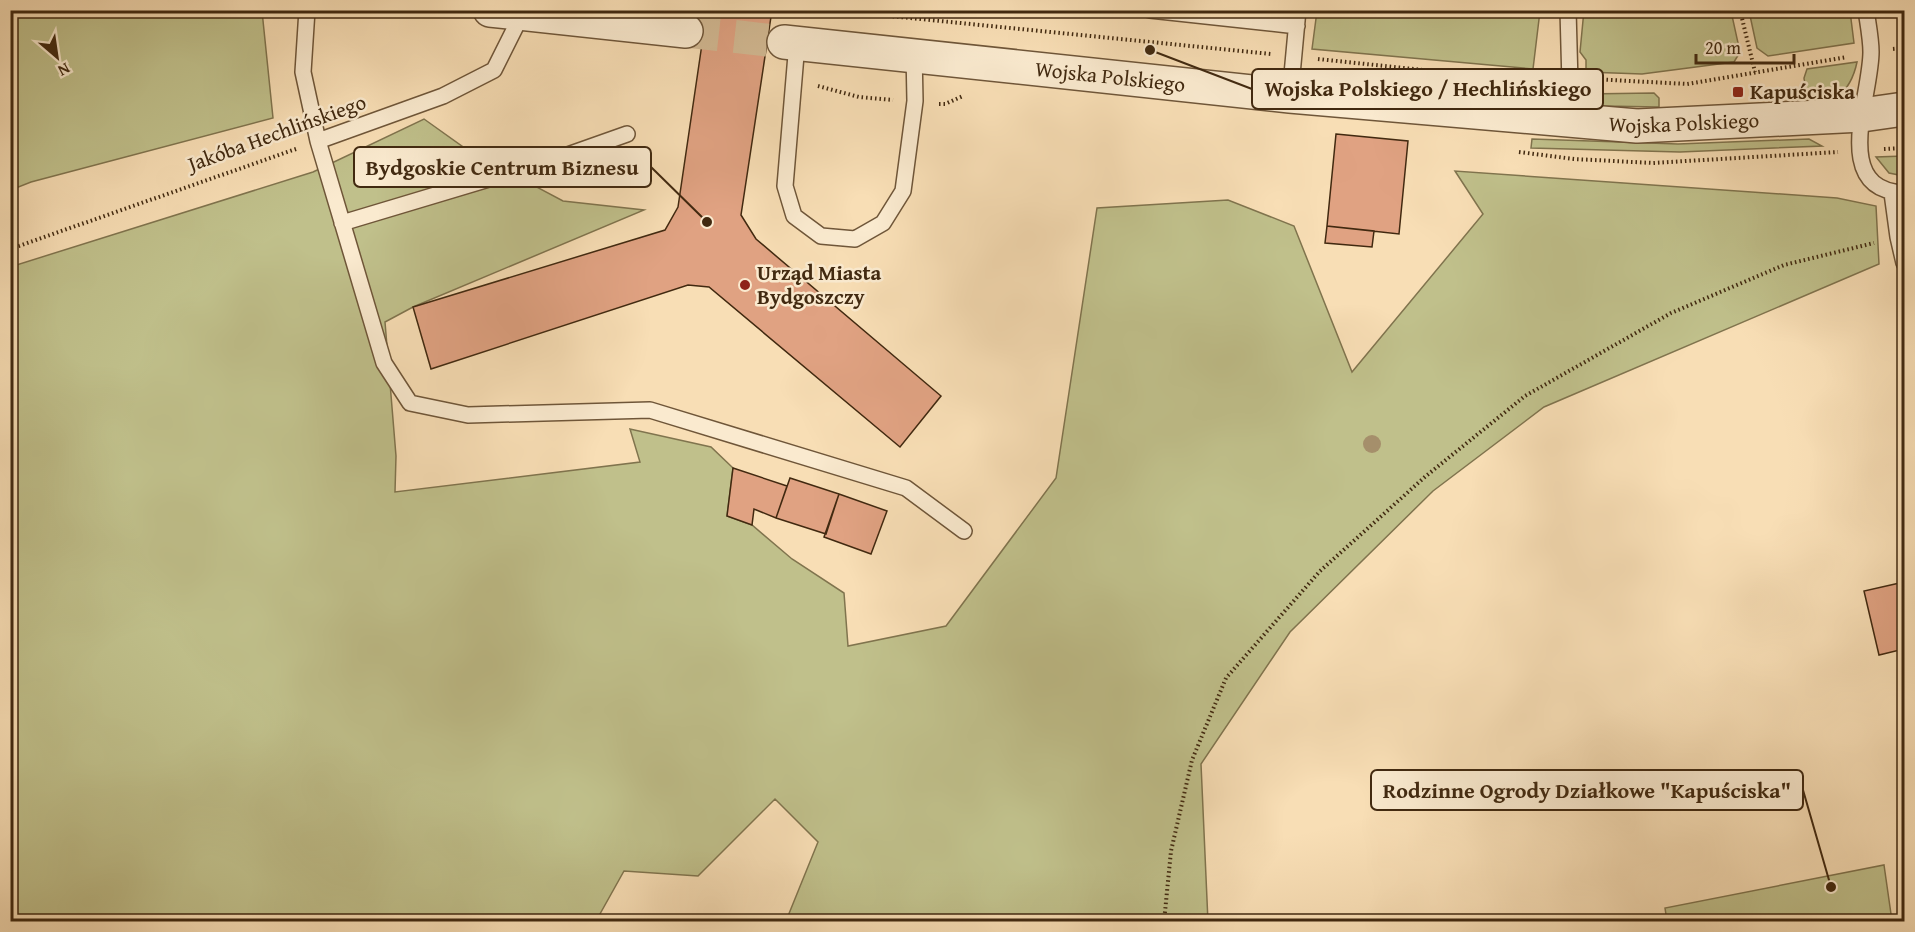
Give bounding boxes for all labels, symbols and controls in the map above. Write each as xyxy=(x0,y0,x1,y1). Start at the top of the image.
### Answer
north arrow xyxy=(27,27,87,87)
scale bar xyxy=(1696,27,1794,65)
text: 20 m xyxy=(1705,34,1741,61)
street label: Wojska Polskiego xyxy=(1034,53,1187,100)
text: N xyxy=(54,57,75,83)
callout: Wojska Polskiego / Hechlińskiego xyxy=(1252,69,1603,109)
text: Wojska Polskiego / Hechlińskiego xyxy=(1264,72,1592,104)
place label: Kapuściska xyxy=(1750,76,1855,107)
marker: Kapuściska xyxy=(1731,85,1745,99)
street label: Jakóba Hechlińskiego xyxy=(181,86,370,180)
street label: Wojska Polskiego xyxy=(1607,104,1760,141)
callout: Bydgoskie Centrum Biznesu xyxy=(354,147,651,187)
text: Bydgoskie Centrum Biznesu xyxy=(365,151,639,183)
place label: Urząd Miasta Bydgoszczy xyxy=(757,257,882,312)
marker: Urząd Miasta Bydgoszczy xyxy=(738,278,752,292)
callout: Rodzinne Ogrody Działkowe "Kapuściska" xyxy=(1371,770,1803,810)
text: Rodzinne Ogrody Działkowe "Kapuściska" xyxy=(1383,774,1791,806)

